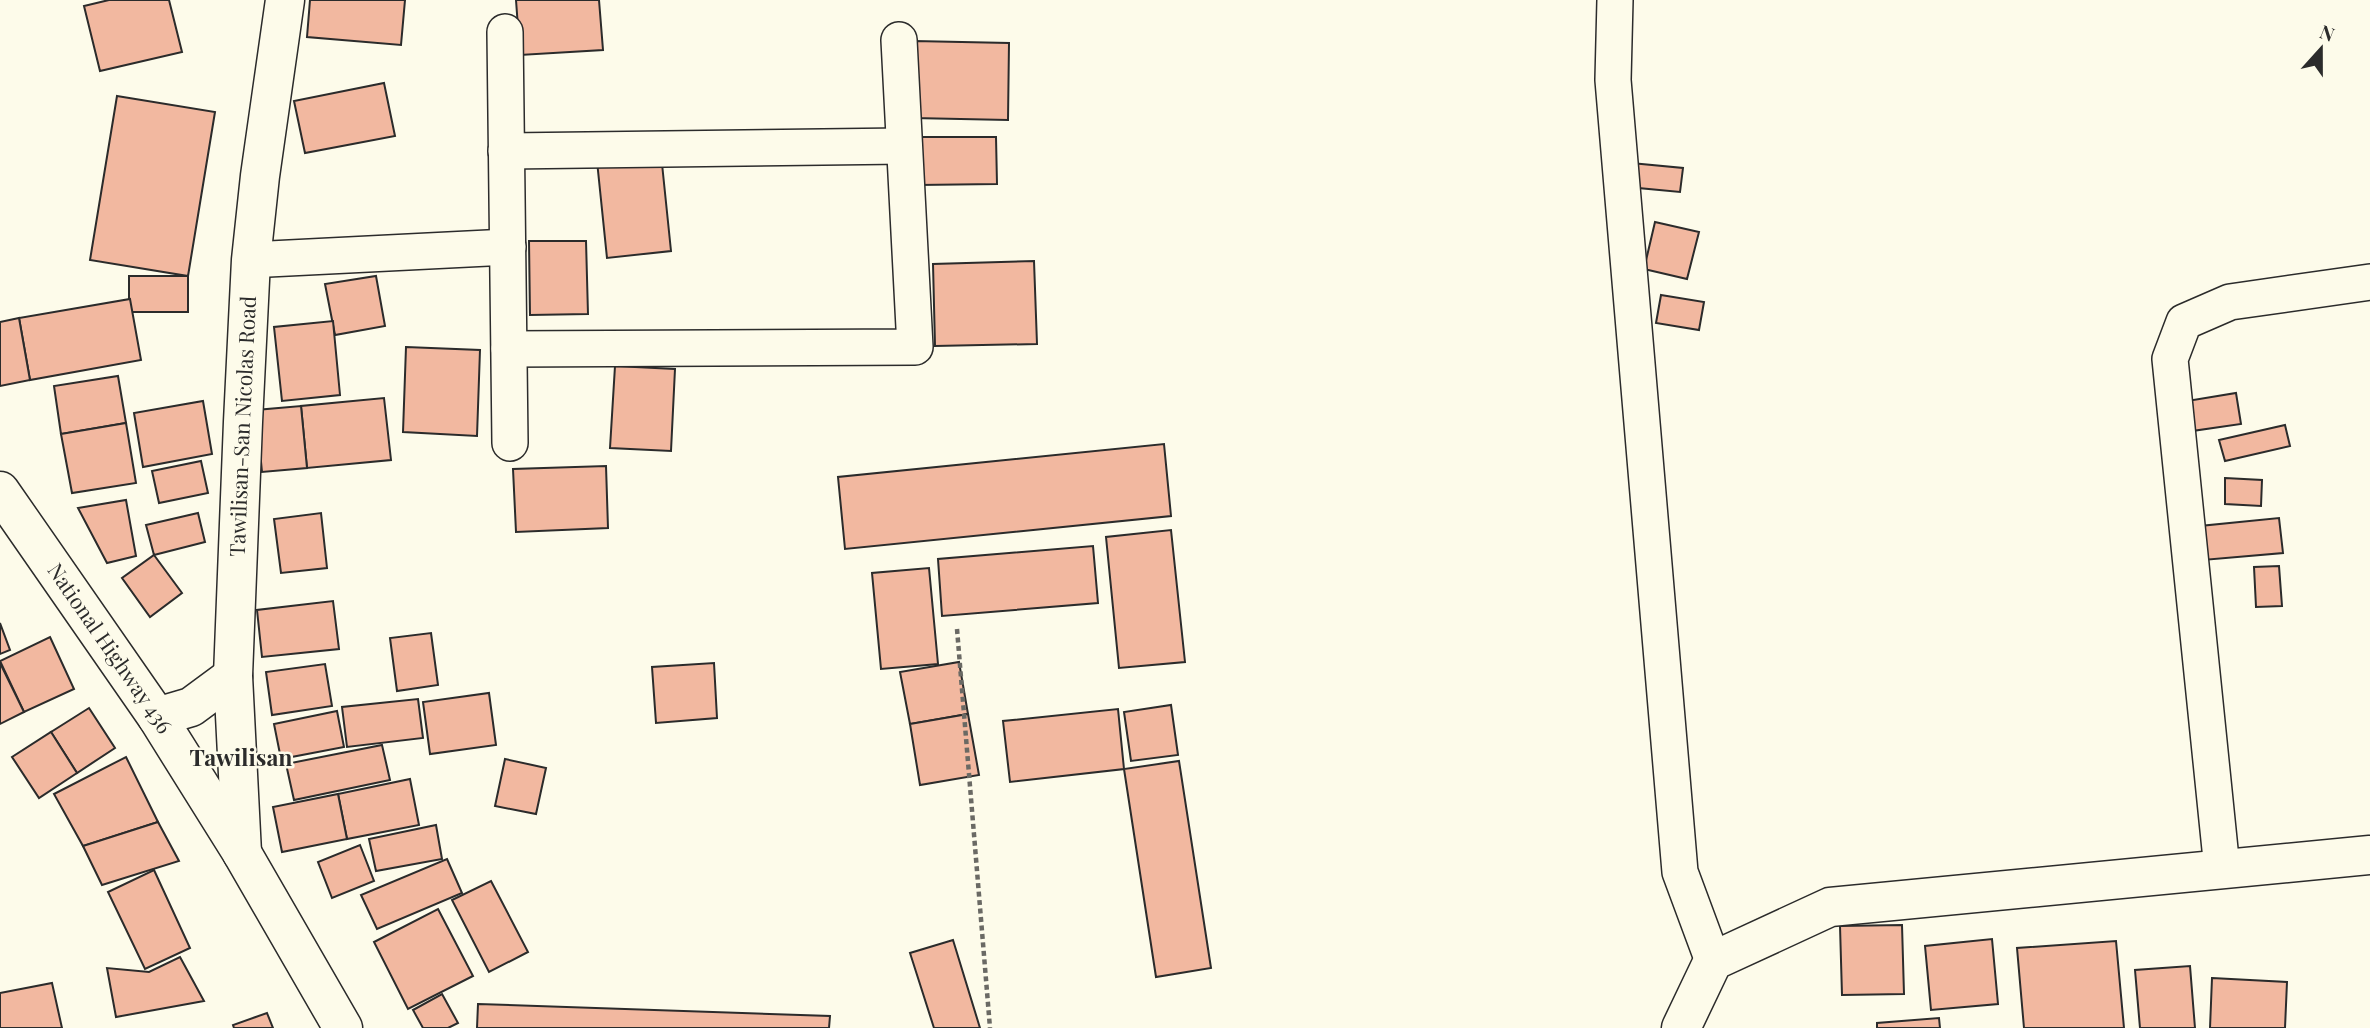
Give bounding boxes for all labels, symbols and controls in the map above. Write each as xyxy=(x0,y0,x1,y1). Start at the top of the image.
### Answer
north arrow xyxy=(2286,14,2356,84)
text: N xyxy=(2316,18,2339,47)
street label: Tawilisan-San Nicolas Road xyxy=(222,295,261,557)
street label: National Highway 436 xyxy=(42,557,180,738)
district label: Tawilisan xyxy=(190,741,292,772)

